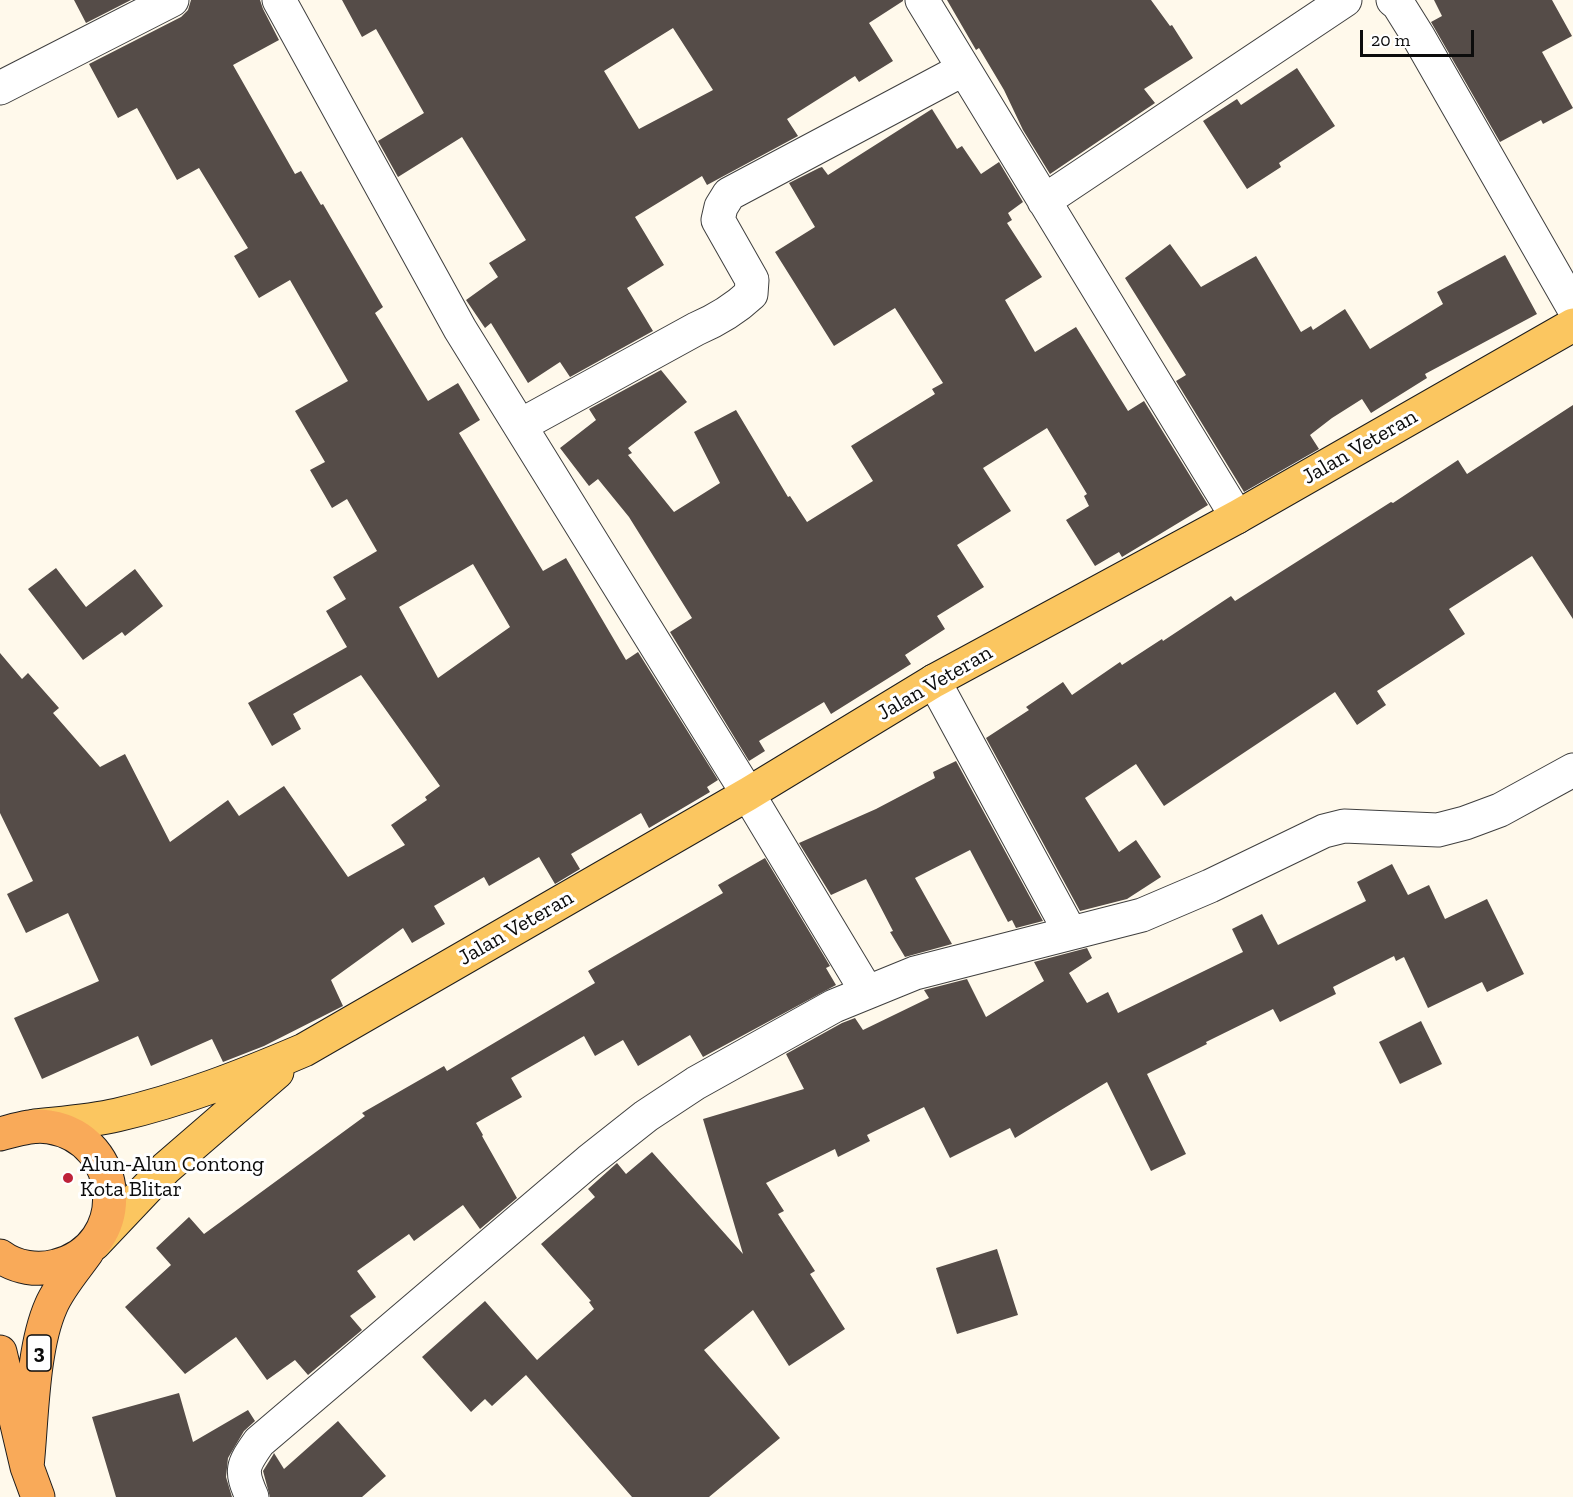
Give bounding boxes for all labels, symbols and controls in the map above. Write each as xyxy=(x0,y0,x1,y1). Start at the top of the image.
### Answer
scale bar xyxy=(1363,18,1477,56)
text: 20 m xyxy=(1371,29,1410,51)
street label: Jalan Veteran xyxy=(1298,404,1422,490)
street label: Jalan Veteran xyxy=(873,640,997,726)
street label: Jalan Veteran xyxy=(454,885,578,971)
place label: Alun-Alun Contong Kota Blitar xyxy=(80,1152,264,1204)
marker: Alun-Alun Contong Kota Blitar xyxy=(61,1171,75,1185)
road number: 3 xyxy=(27,1335,51,1371)

